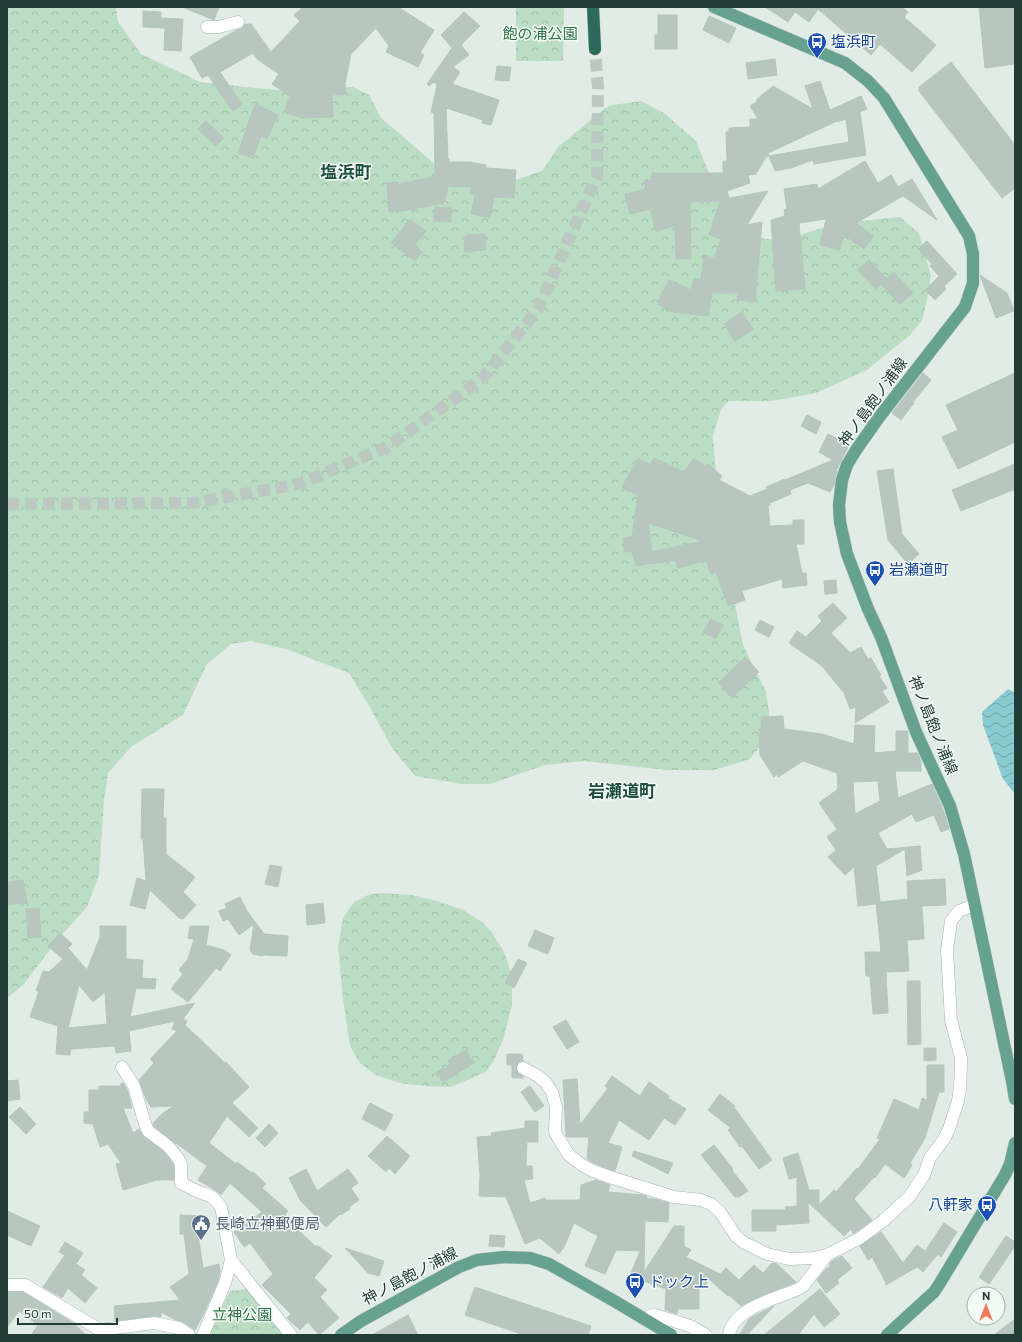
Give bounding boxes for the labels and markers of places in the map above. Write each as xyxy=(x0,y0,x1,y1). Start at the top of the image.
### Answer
bus stop icon: 塩浜町 xyxy=(806,31,828,59)
place label: 塩浜町 xyxy=(831,32,876,50)
bus stop icon: 岩瀬道町 xyxy=(864,559,886,587)
place label: 岩瀬道町 xyxy=(889,560,949,578)
bus stop icon: 八軒家 xyxy=(976,1194,998,1222)
place label: 八軒家 xyxy=(928,1195,973,1213)
public building icon: 長崎立神郵便局 xyxy=(190,1213,212,1241)
place label: 長崎立神郵便局 xyxy=(215,1214,320,1232)
bus stop icon: ドック上 xyxy=(624,1271,646,1299)
place label: ドック上 xyxy=(649,1272,709,1290)

